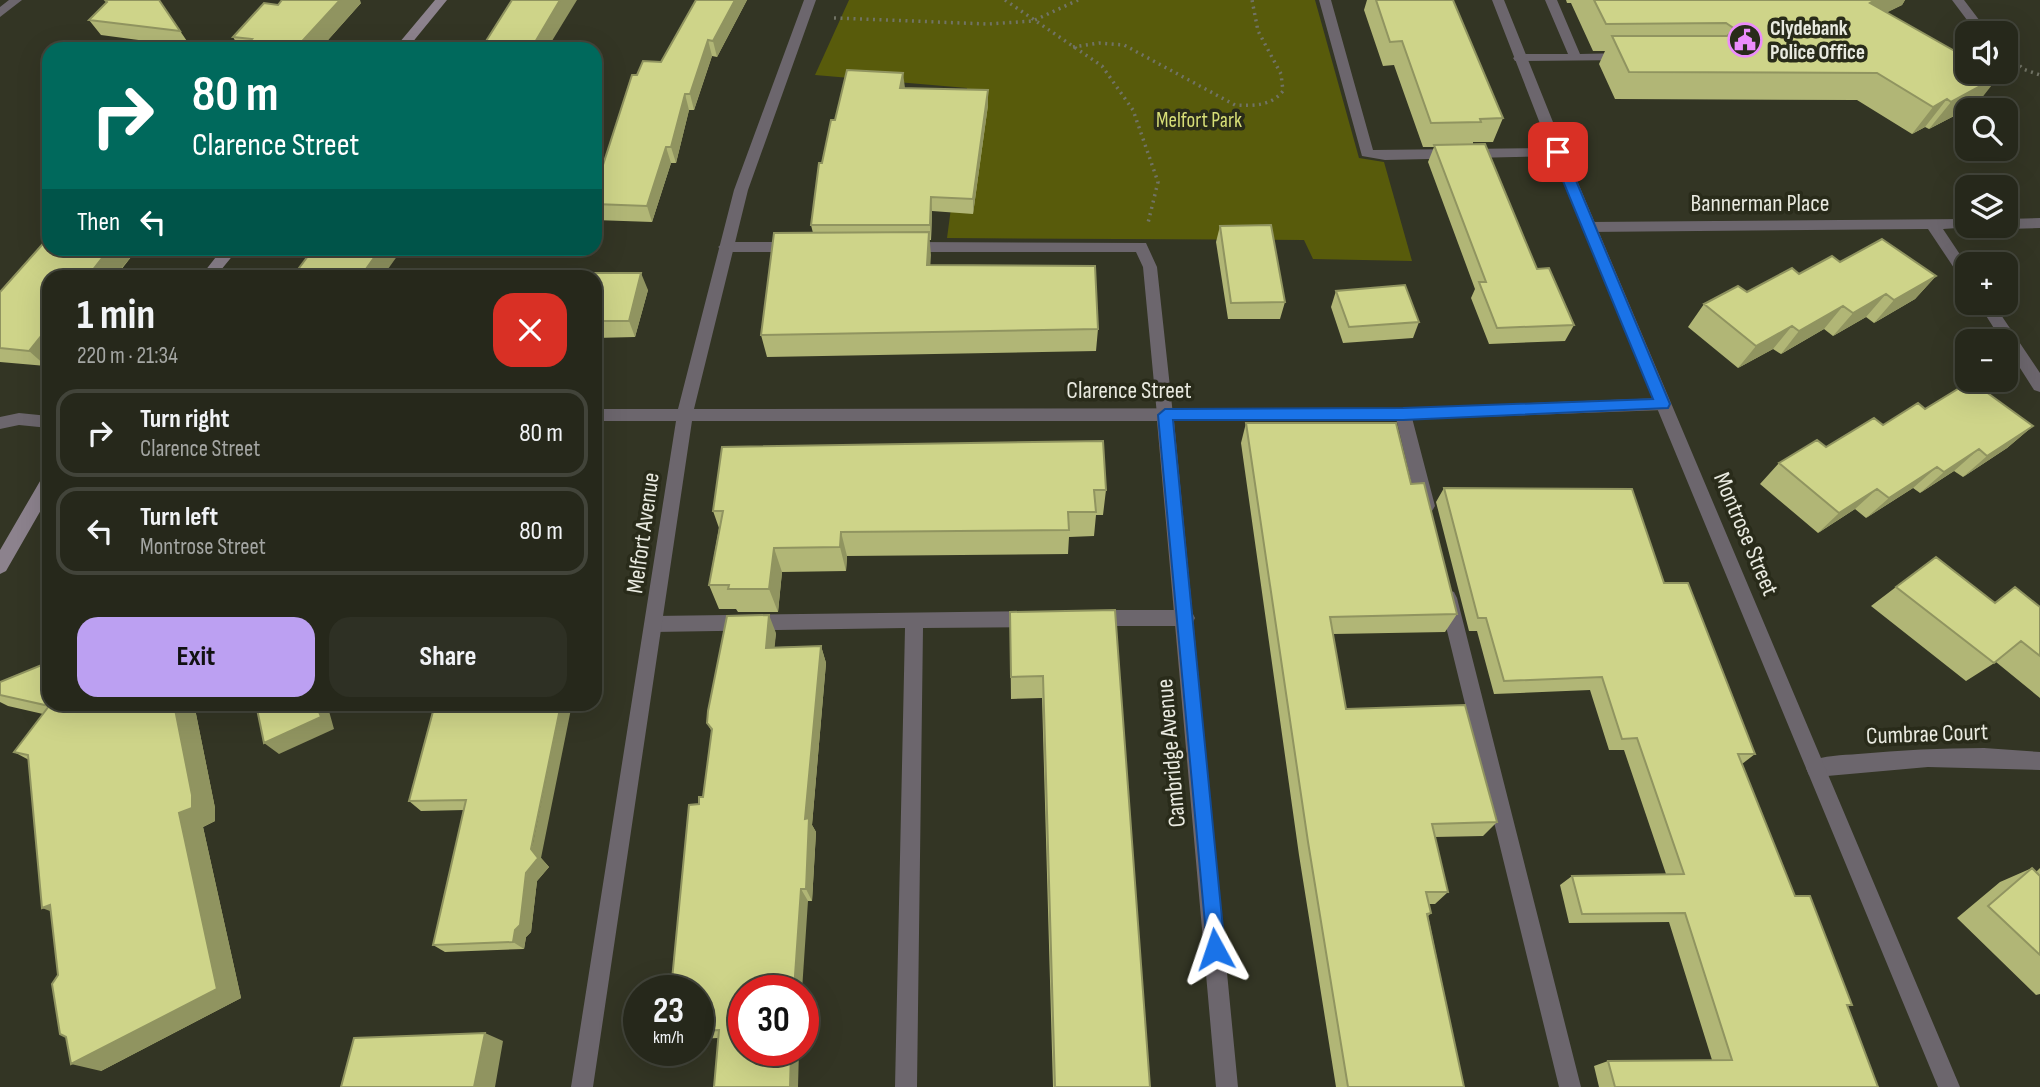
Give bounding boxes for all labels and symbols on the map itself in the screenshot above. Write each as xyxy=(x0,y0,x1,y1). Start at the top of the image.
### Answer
place label: Clydebank Police Office xyxy=(1770,16,1865,65)
public building icon: Clydebank Police Office xyxy=(1726,21,1764,59)
park label: Melfort Park xyxy=(1156,108,1242,133)
pin xyxy=(1528,122,1588,182)
street label: Bannerman Place xyxy=(1691,189,1829,218)
street label: Clarence Street xyxy=(1066,376,1192,405)
street label: Montrose Street xyxy=(1707,468,1785,600)
street label: Melfort Avenue xyxy=(620,471,666,595)
street label: Cambridge Avenue xyxy=(1150,678,1192,828)
street label: Cumbrae Court xyxy=(1865,717,1989,751)
position arrow xyxy=(1178,912,1252,986)
speed limit sign: 30 xyxy=(728,975,819,1066)

